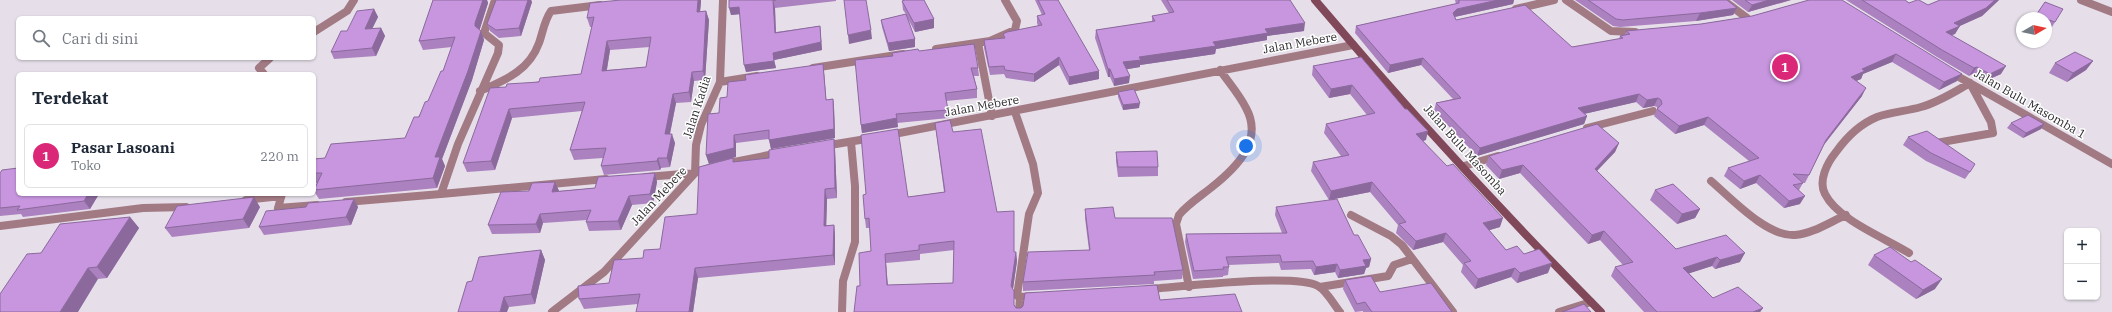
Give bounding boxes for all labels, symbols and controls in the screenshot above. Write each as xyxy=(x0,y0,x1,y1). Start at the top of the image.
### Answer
north arrow xyxy=(2016,12,2052,48)
search box xyxy=(16,16,316,60)
icon: search xyxy=(30,27,52,49)
text: Cari di sini xyxy=(62,29,138,48)
street label: Jalan Mebere xyxy=(1262,29,1338,56)
pin: 1 xyxy=(1772,52,1798,82)
street label: Jalan Bulu Masomba 1 xyxy=(1972,65,2089,142)
street label: Jalan Kadia xyxy=(679,73,714,140)
text: Terdekat xyxy=(32,87,108,109)
street label: Jalan Mebere xyxy=(944,92,1020,119)
street label: Jalan Bulu Masomba xyxy=(1421,101,1510,198)
your location xyxy=(1236,136,1256,156)
text: Pasar Lasoani xyxy=(71,138,175,157)
text: 1 xyxy=(42,148,50,165)
text: 220 m xyxy=(260,148,299,165)
text: Toko xyxy=(71,157,101,174)
street label: Jalan Mebere xyxy=(628,163,690,228)
map controls xyxy=(2064,228,2100,300)
button: + xyxy=(2064,228,2100,264)
button: − xyxy=(2064,264,2100,300)

